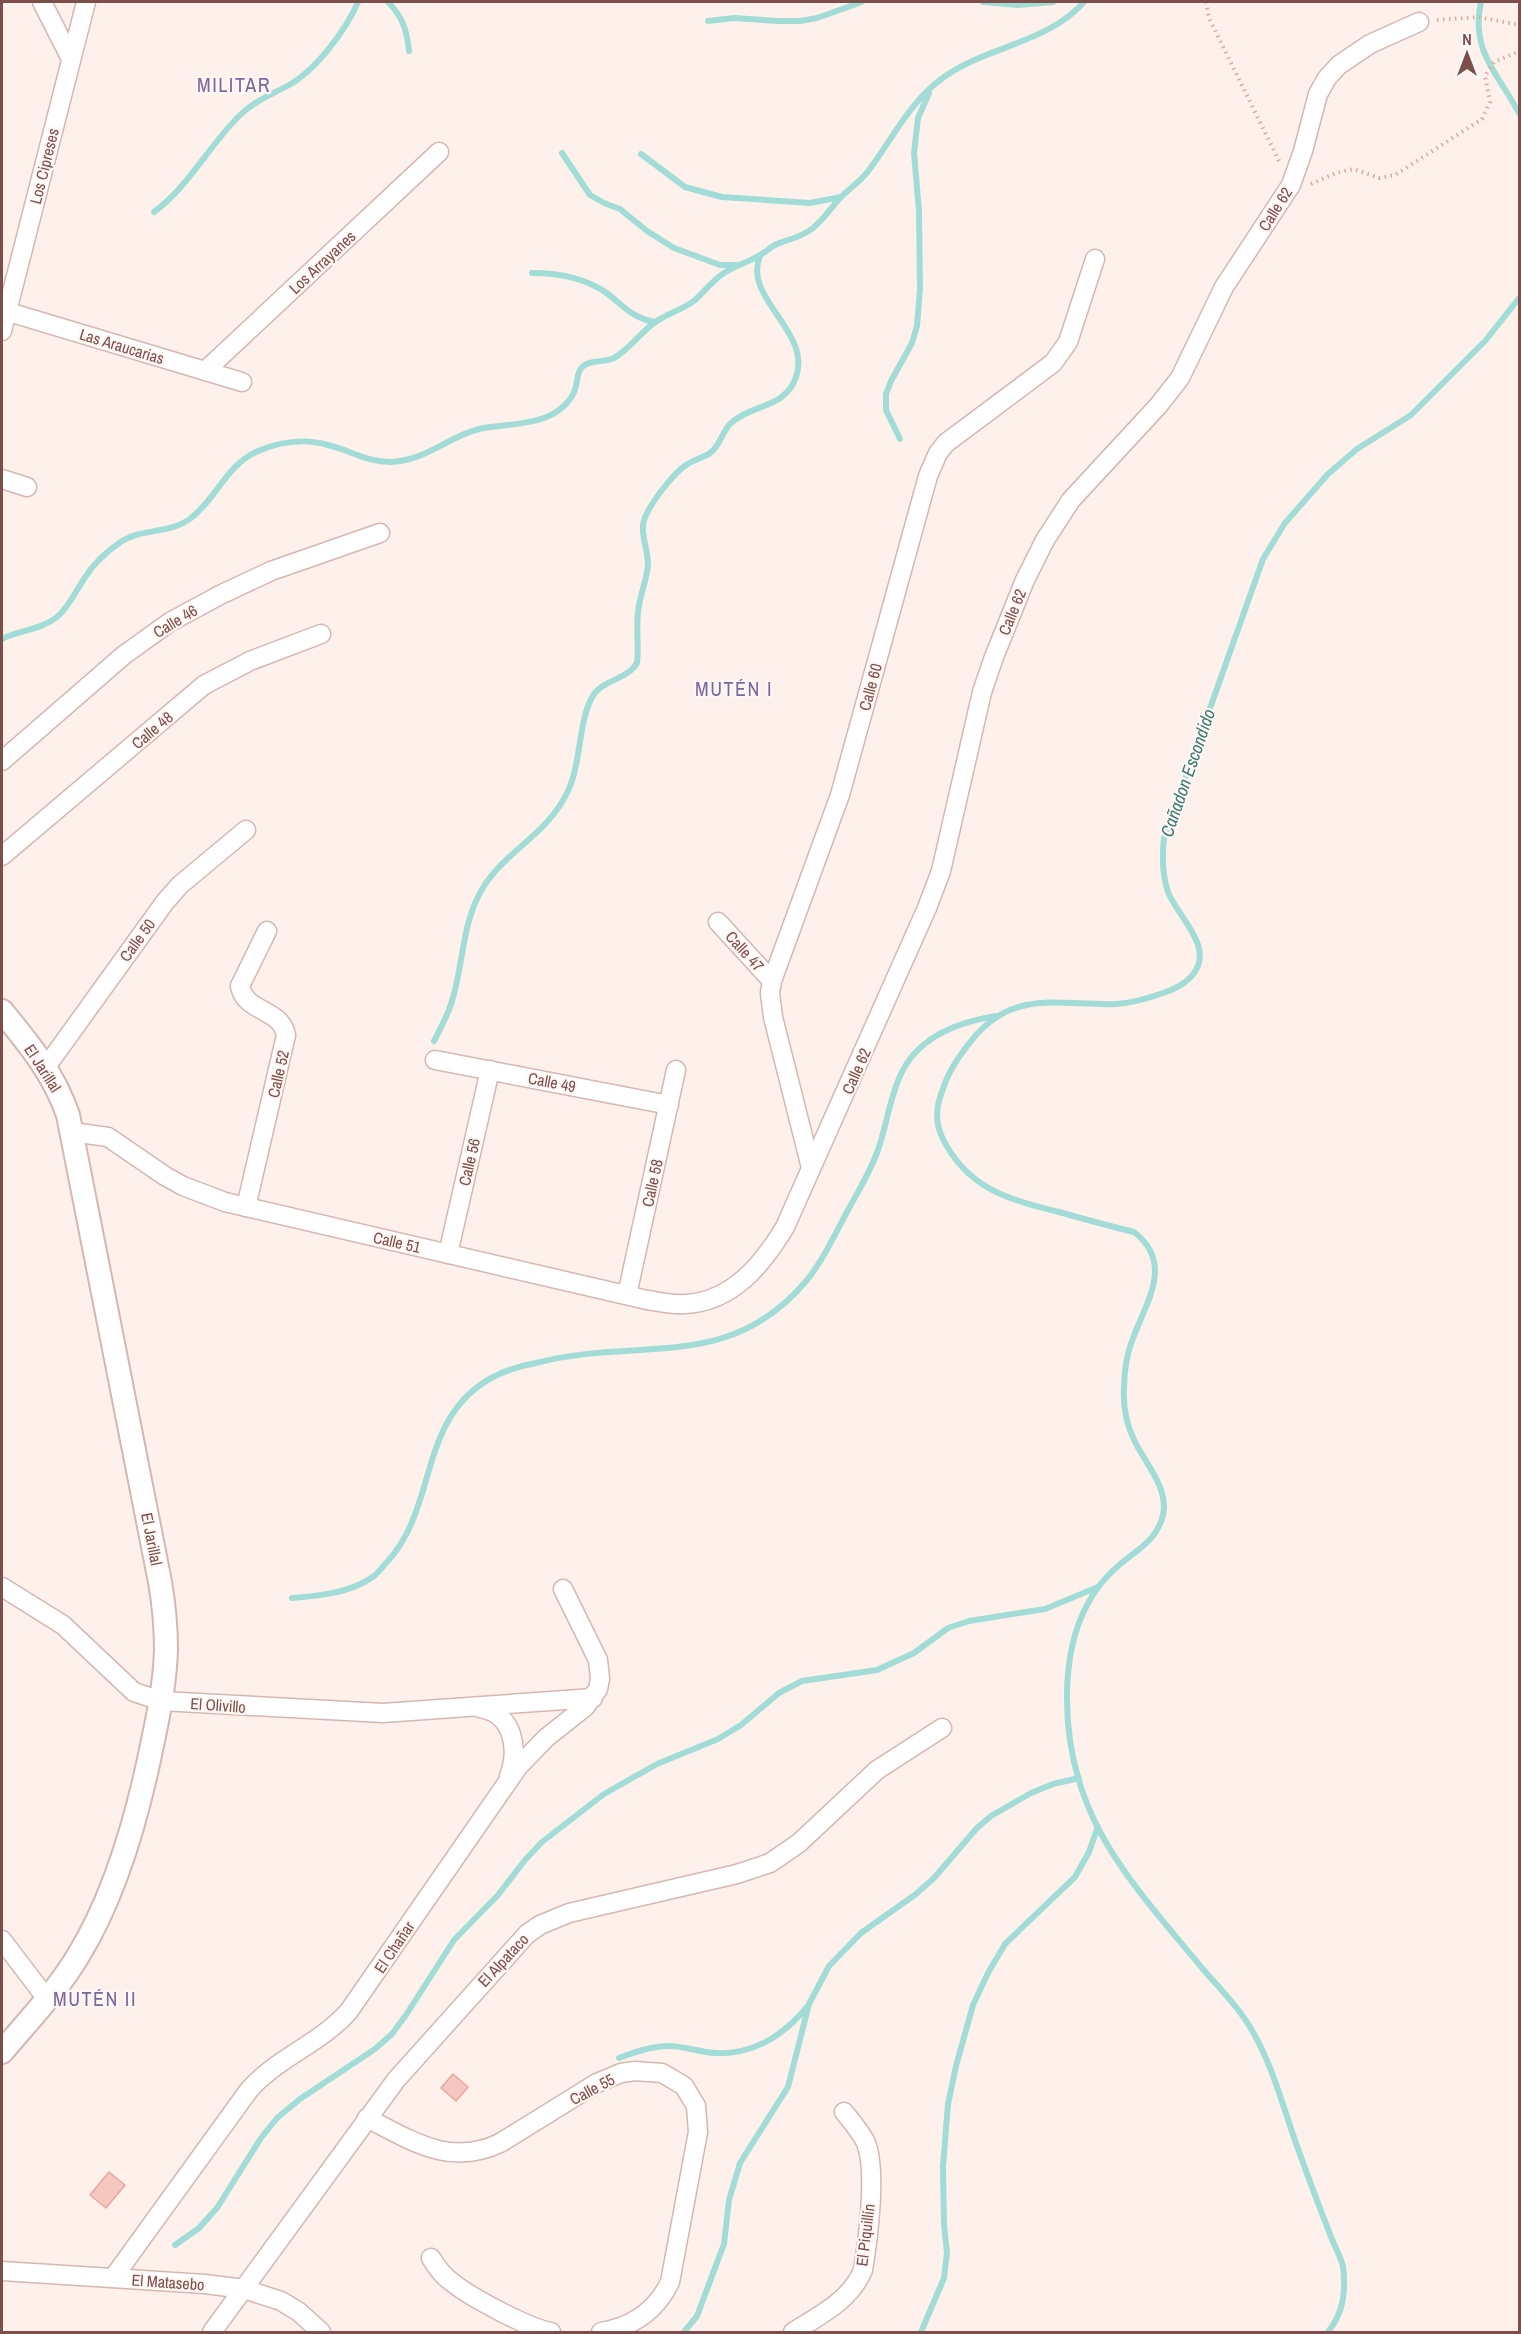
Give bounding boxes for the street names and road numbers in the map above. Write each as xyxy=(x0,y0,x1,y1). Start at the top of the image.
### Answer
street label: Los Cipreses xyxy=(24,126,64,206)
street label: Calle 62 xyxy=(1253,183,1297,235)
street label: Los Arrayanes xyxy=(284,225,360,299)
street label: Las Araucarias xyxy=(77,323,167,369)
street label: Calle 62 xyxy=(993,586,1031,638)
street label: Calle 46 xyxy=(149,599,201,643)
street label: Calle 60 xyxy=(853,661,887,713)
street label: Calle 48 xyxy=(126,706,178,754)
street label: Calle 50 xyxy=(114,914,160,966)
street label: Calle 47 xyxy=(721,926,769,976)
street label: El Jarillal xyxy=(19,1040,67,1096)
street label: Calle 62 xyxy=(836,1045,876,1097)
street label: Calle 52 xyxy=(262,1048,294,1100)
street label: Calle 49 xyxy=(526,1067,578,1097)
street label: Calle 56 xyxy=(453,1136,485,1188)
street label: Calle 58 xyxy=(636,1157,668,1209)
street label: Calle 51 xyxy=(371,1226,424,1258)
street label: El Jarillal xyxy=(136,1511,168,1567)
street label: El Olivillo xyxy=(190,1692,246,1718)
street label: El Chañar xyxy=(369,1916,420,1977)
street label: El Alpataco xyxy=(473,1928,533,1992)
street label: Calle 55 xyxy=(566,2068,618,2110)
street label: El Piquillín xyxy=(850,2203,880,2267)
street label: El Matasebo xyxy=(131,2268,205,2296)

